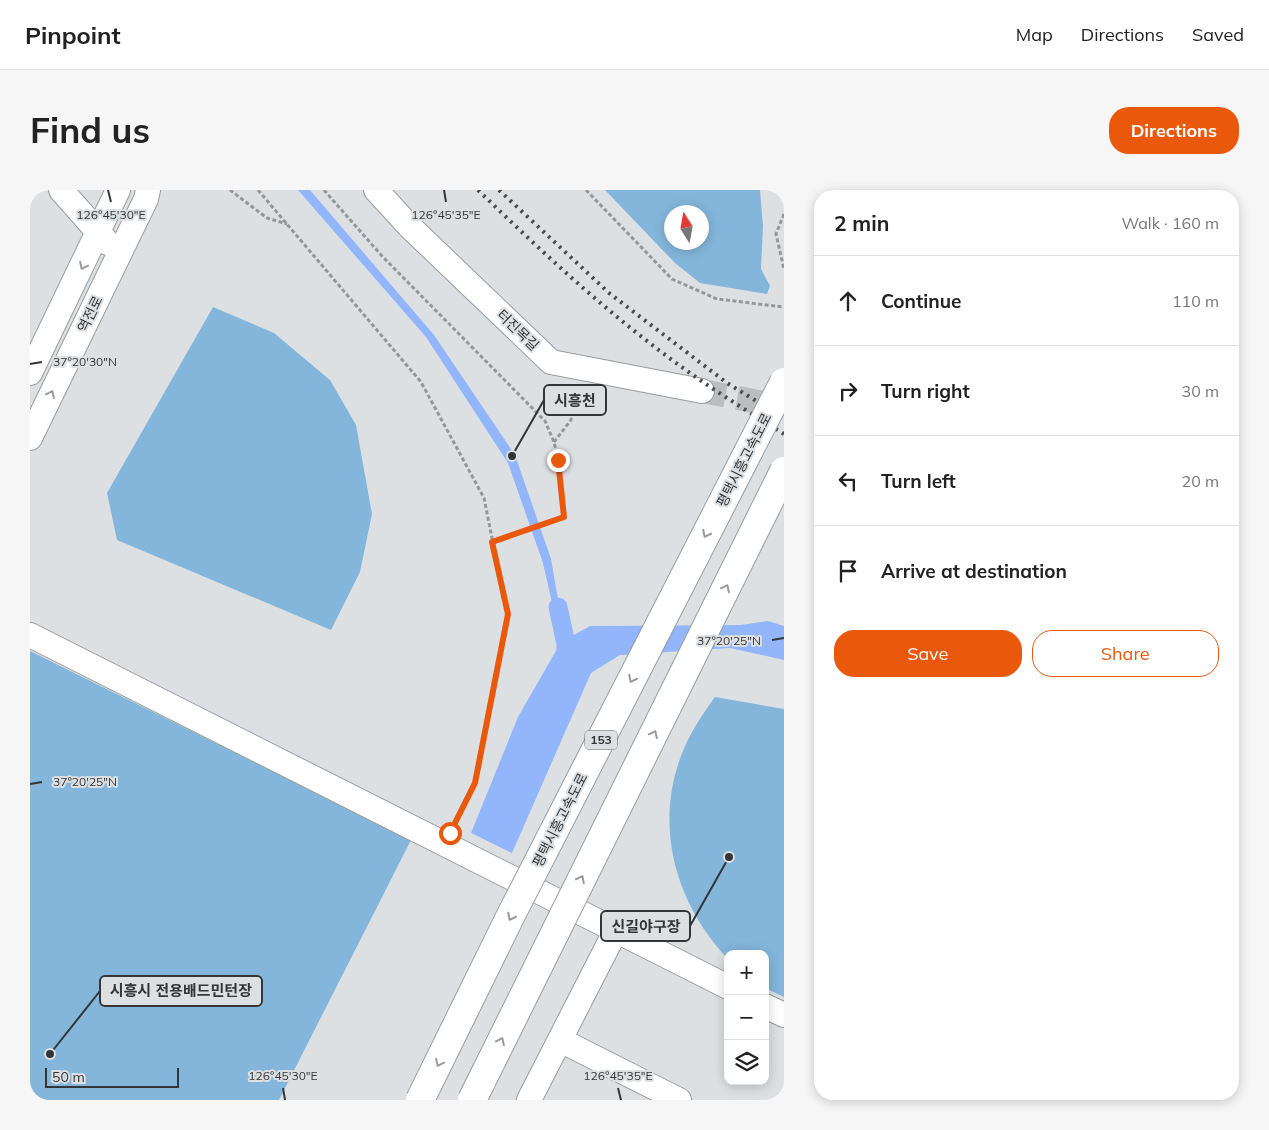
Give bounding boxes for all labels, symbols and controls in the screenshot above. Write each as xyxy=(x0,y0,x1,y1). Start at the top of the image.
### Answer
text: Pinpoint xyxy=(25,20,121,50)
text: Map xyxy=(1016,23,1053,46)
text: Directions xyxy=(1081,23,1164,46)
text: Saved xyxy=(1192,23,1244,46)
button: Directions xyxy=(1109,107,1239,154)
text: Find us xyxy=(30,108,150,152)
north arrow xyxy=(664,205,709,250)
text: 126°45'30"E xyxy=(76,207,146,222)
text: 126°45'35"E xyxy=(411,207,481,222)
text: 2 min xyxy=(834,210,889,236)
text: Walk · 160 m xyxy=(1121,213,1219,233)
one-way arrow xyxy=(79,261,89,270)
icon: ahead xyxy=(834,287,862,315)
text: Continue xyxy=(881,289,961,313)
text: 110 m xyxy=(1172,291,1219,311)
street label: 역전로 xyxy=(73,293,107,335)
street label: 터진목길 xyxy=(493,306,543,354)
text: 37°20'30"N xyxy=(53,354,117,369)
icon: right xyxy=(834,377,862,405)
text: Turn right xyxy=(881,379,970,403)
text: 30 m xyxy=(1182,381,1219,401)
callout: 시흥천 xyxy=(544,385,606,415)
one-way arrow xyxy=(45,390,55,399)
text: 시흥천 xyxy=(554,391,596,410)
street label: 평택시흥고속도로 xyxy=(713,410,775,510)
route end xyxy=(547,449,570,472)
icon: left xyxy=(834,467,862,495)
text: Turn left xyxy=(881,469,956,493)
text: 20 m xyxy=(1182,471,1219,491)
one-way arrow xyxy=(702,529,712,538)
icon: arrive xyxy=(834,557,862,585)
text: Arrive at destination xyxy=(881,559,1067,583)
one-way arrow xyxy=(720,585,730,594)
button: Save xyxy=(834,630,1022,677)
button: Share xyxy=(1032,630,1219,677)
text: 37°20'25"N xyxy=(697,633,761,648)
one-way arrow xyxy=(628,674,638,683)
road number: 153 xyxy=(585,730,617,750)
one-way arrow xyxy=(647,730,658,739)
street label: 평택시흥고속도로 xyxy=(529,770,591,870)
text: 37°20'25"N xyxy=(53,774,117,789)
route start xyxy=(439,822,462,845)
one-way arrow xyxy=(575,876,585,885)
callout: 신길야구장 xyxy=(601,911,690,941)
one-way arrow xyxy=(506,912,517,921)
text: 신길야구장 xyxy=(611,917,681,936)
map controls xyxy=(724,950,769,1085)
button: + xyxy=(724,950,769,995)
callout: 시흥시 전용배드민턴장 xyxy=(100,976,262,1006)
text: 시흥시 전용배드민턴장 xyxy=(110,981,252,1000)
button: − xyxy=(724,995,769,1040)
one-way arrow xyxy=(495,1037,505,1046)
button: layers xyxy=(724,1040,769,1085)
one-way arrow xyxy=(434,1058,445,1067)
scale bar xyxy=(45,1065,179,1088)
text: 50 m xyxy=(52,1068,85,1086)
text: 126°45'30"E xyxy=(248,1068,318,1083)
text: 126°45'35"E xyxy=(583,1068,653,1083)

